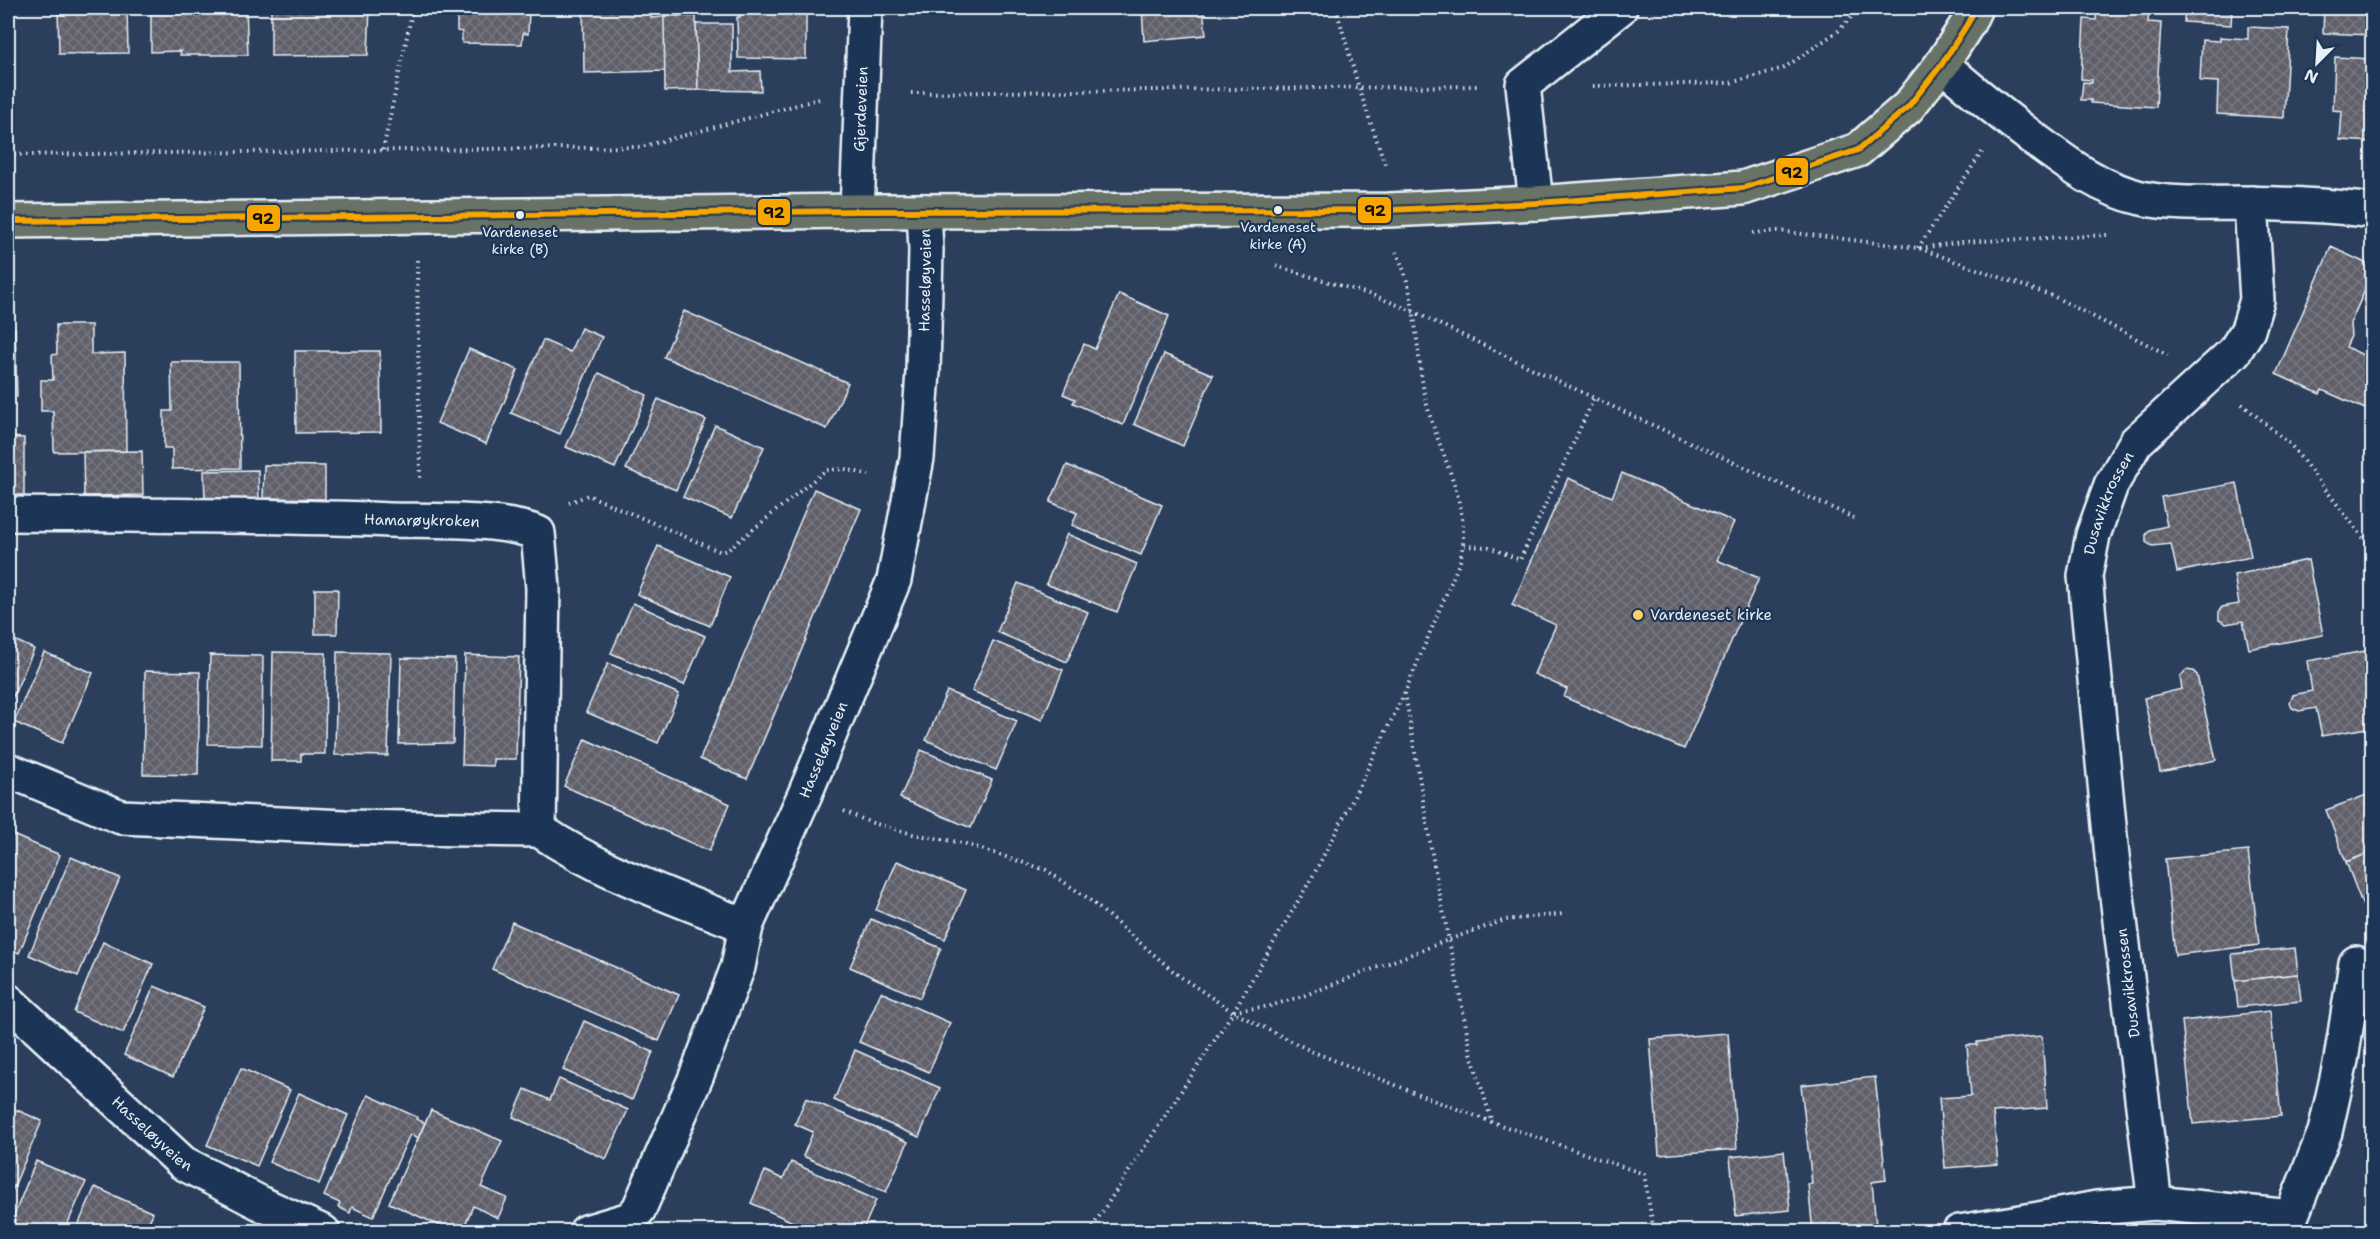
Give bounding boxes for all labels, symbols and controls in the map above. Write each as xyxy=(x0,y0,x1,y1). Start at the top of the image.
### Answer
north arrow xyxy=(2287,33,2347,93)
text: N xyxy=(2301,64,2321,88)
street label: Gjerdeveien xyxy=(849,66,873,152)
line badge: 92 xyxy=(1775,157,1809,186)
text: 92 xyxy=(1781,162,1803,183)
line badge: 92 xyxy=(1357,196,1392,224)
line badge: 92 xyxy=(757,198,791,226)
text: 92 xyxy=(1364,200,1386,221)
text: 92 xyxy=(763,202,785,223)
line badge: 92 xyxy=(246,204,281,232)
marker: Vardeneset kirke (A) xyxy=(1272,204,1284,216)
text: 92 xyxy=(252,208,274,229)
marker: Vardeneset kirke (B) xyxy=(514,209,526,221)
place label: Vardeneset kirke (A) xyxy=(1240,218,1316,253)
place label: Vardeneset kirke (B) xyxy=(482,223,558,258)
street label: Hasseløyveien xyxy=(914,228,936,332)
street label: Dusavikkrossen xyxy=(2079,448,2138,556)
street label: Hamarøykroken xyxy=(364,509,481,532)
place label: Vardeneset kirke xyxy=(1650,605,1772,625)
marker: Vardeneset kirke xyxy=(1631,608,1645,622)
street label: Hasseløyveien xyxy=(794,699,852,801)
street label: Dusavikkrossen xyxy=(2111,927,2145,1039)
street label: Hasseløyveien xyxy=(107,1092,196,1176)

